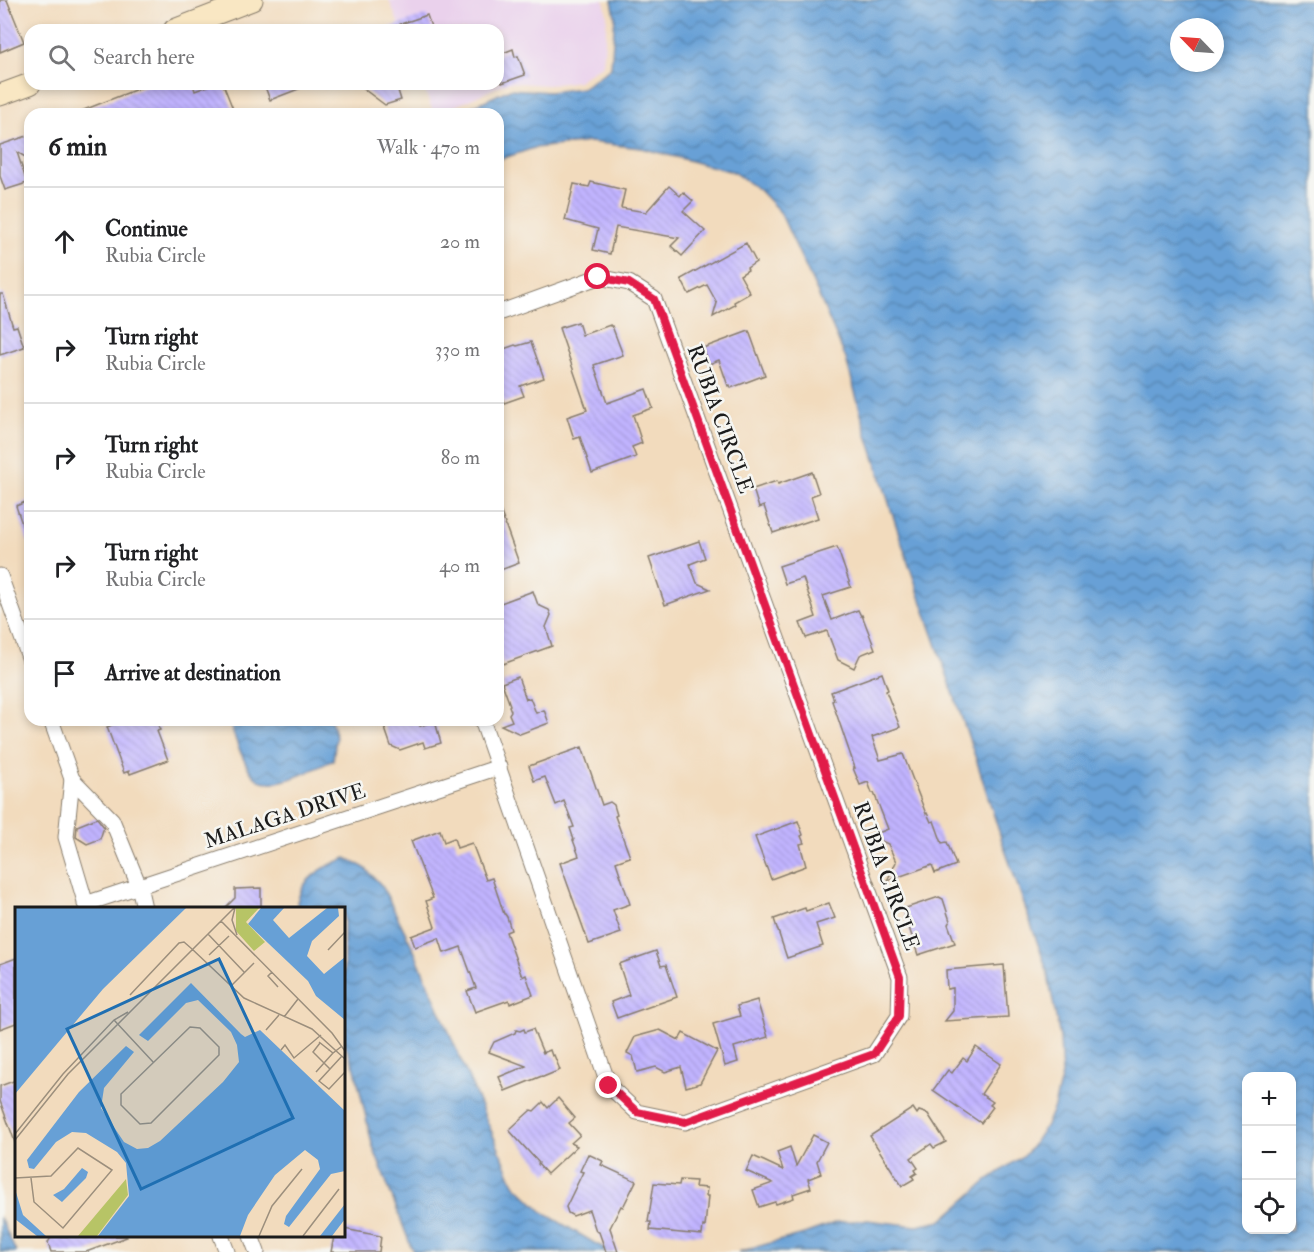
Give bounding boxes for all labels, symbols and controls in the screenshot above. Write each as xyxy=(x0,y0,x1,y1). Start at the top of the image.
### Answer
north arrow xyxy=(1170,18,1224,72)
search box xyxy=(24,24,504,90)
icon: search xyxy=(45,41,78,74)
text: Search here xyxy=(93,43,195,71)
text: 6 min xyxy=(48,131,107,163)
text: Walk · 470 m xyxy=(377,135,480,160)
text: Continue xyxy=(105,215,188,243)
icon: ahead xyxy=(48,225,81,258)
text: 20 m xyxy=(440,229,480,254)
text: Rubia Circle xyxy=(105,243,206,268)
route start xyxy=(584,263,610,289)
text: Turn right xyxy=(105,323,198,351)
icon: right xyxy=(48,333,81,366)
text: 330 m xyxy=(435,337,480,362)
street label: RUBIA CIRCLE xyxy=(681,341,759,497)
text: Rubia Circle xyxy=(105,351,206,376)
text: Turn right xyxy=(105,431,198,459)
icon: right xyxy=(48,441,81,474)
text: 80 m xyxy=(441,445,480,470)
text: Rubia Circle xyxy=(105,459,206,484)
text: Turn right xyxy=(105,539,198,567)
icon: right xyxy=(48,549,81,582)
text: 40 m xyxy=(439,553,480,578)
text: Rubia Circle xyxy=(105,567,206,592)
icon: arrive xyxy=(48,657,81,690)
text: Arrive at destination xyxy=(105,659,281,687)
street label: MALAGA DRIVE xyxy=(201,777,369,855)
street label: RUBIA CIRCLE xyxy=(847,798,925,954)
inset map xyxy=(15,907,345,1237)
route end xyxy=(595,1072,621,1098)
map controls xyxy=(1242,1072,1296,1234)
button: + xyxy=(1242,1072,1296,1126)
button: − xyxy=(1242,1126,1296,1180)
button: locate xyxy=(1242,1180,1296,1234)

